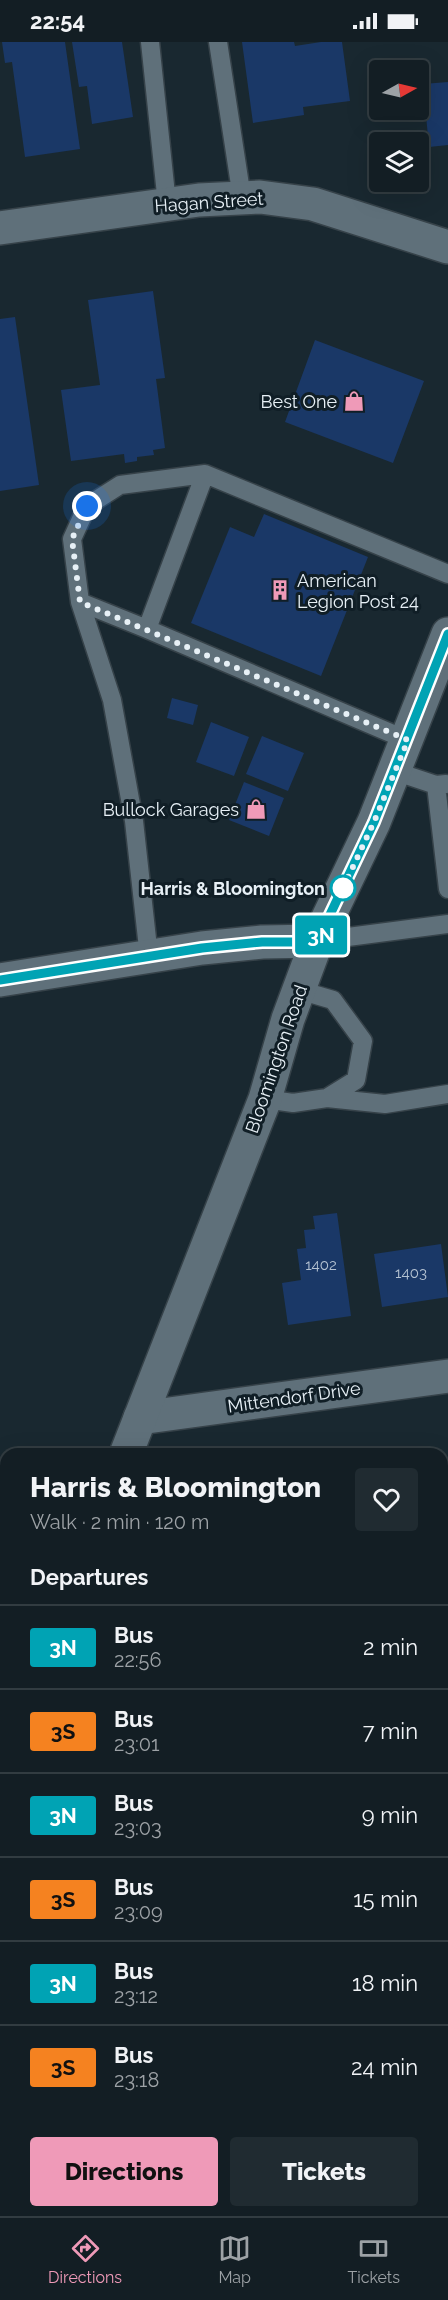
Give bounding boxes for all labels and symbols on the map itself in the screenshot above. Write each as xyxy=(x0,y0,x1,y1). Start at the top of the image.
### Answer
north arrow xyxy=(369,60,429,120)
street label: Hagan Street xyxy=(154,188,264,216)
shop icon: Best One xyxy=(342,389,366,413)
place label: Best One xyxy=(261,391,337,412)
your location xyxy=(72,491,102,521)
place label: American Legion Post 24 xyxy=(297,570,419,612)
building icon: American Legion Post 24 xyxy=(268,578,292,602)
shop icon: Bullock Garages xyxy=(244,797,268,821)
place label: Bullock Garages xyxy=(103,799,239,820)
marker: Harris & Bloomington xyxy=(330,875,356,901)
place label: Harris & Bloomington xyxy=(141,878,325,899)
line badge: 3N xyxy=(294,916,348,954)
street label: Bloomington Road xyxy=(241,982,311,1136)
house number: 1402 xyxy=(305,1256,337,1274)
house number: 1403 xyxy=(395,1264,427,1282)
street label: Mittendorf Drive xyxy=(226,1377,362,1417)

